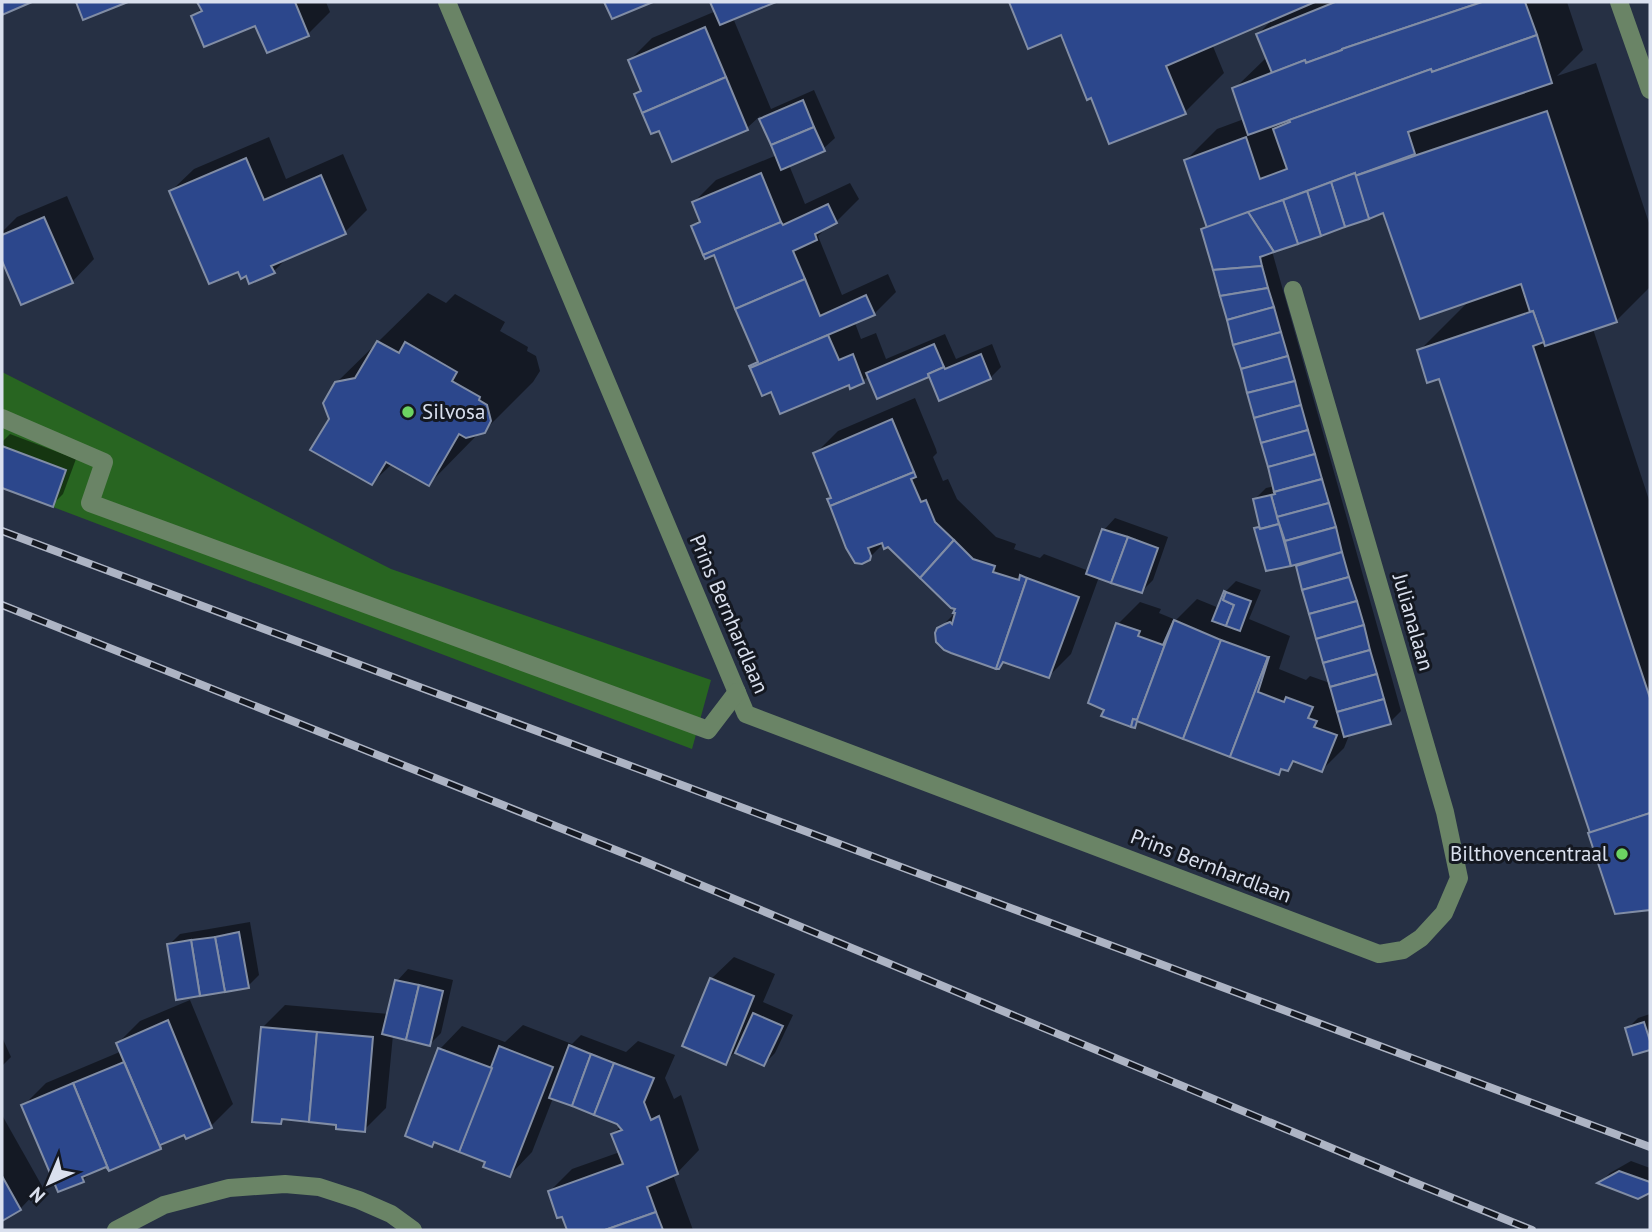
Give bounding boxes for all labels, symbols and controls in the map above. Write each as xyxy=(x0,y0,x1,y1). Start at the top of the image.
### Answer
place label: Silvosa xyxy=(422,398,485,425)
marker: Silvosa xyxy=(400,404,416,420)
street label: Prins Bernhardlaan xyxy=(684,530,775,697)
street label: Julianalaan xyxy=(1386,569,1440,674)
street label: Prins Bernhardlaan xyxy=(1127,822,1295,909)
place label: Bilthovencentraal xyxy=(1450,840,1608,867)
marker: Bilthovencentraal xyxy=(1614,846,1630,862)
north arrow xyxy=(14,1148,84,1218)
text: N xyxy=(24,1182,50,1208)

